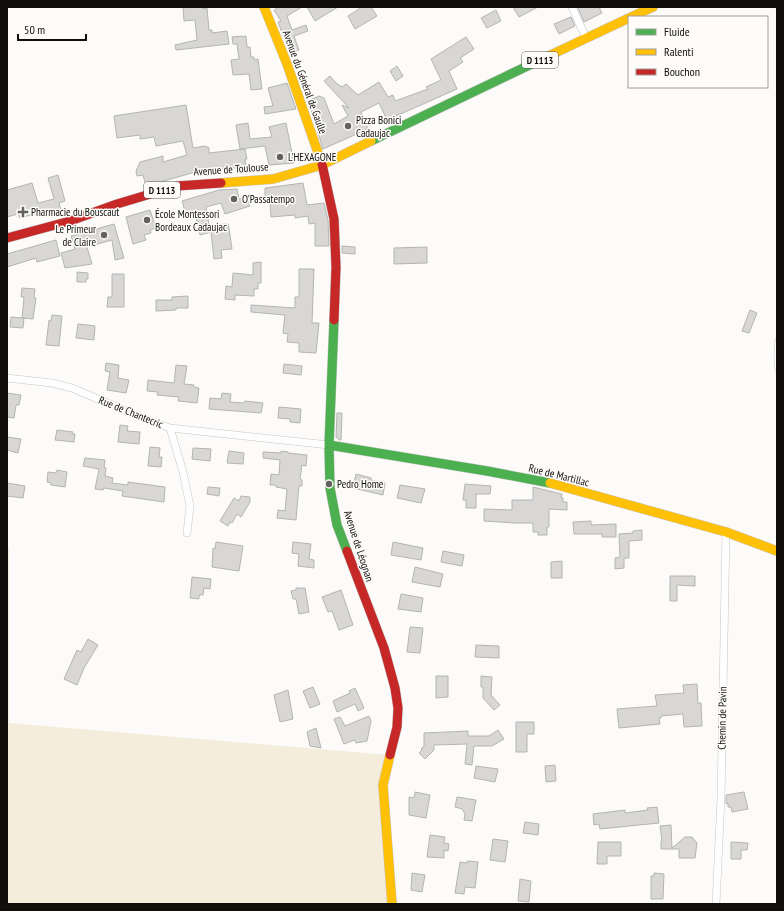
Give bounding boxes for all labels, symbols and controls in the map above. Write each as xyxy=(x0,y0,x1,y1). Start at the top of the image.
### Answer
scale bar xyxy=(18,16,86,42)
legend xyxy=(628,16,768,88)
text: 50 m xyxy=(24,22,45,37)
text: Fluide xyxy=(664,24,690,39)
street label: Avenue du Général de Gaulle xyxy=(280,28,330,136)
text: Ralenti xyxy=(664,44,693,59)
road number: D 1113 xyxy=(522,52,558,68)
text: Bouchon xyxy=(664,64,700,79)
place label: Pizza Bonici Cadaujac xyxy=(356,113,401,140)
marker: Pizza Bonici Cadaujac xyxy=(343,121,353,131)
place label: L'HEXAGONE xyxy=(288,150,337,164)
marker: L'HEXAGONE xyxy=(275,152,285,162)
street label: Avenue de Toulouse xyxy=(193,159,269,179)
road number: D 1113 xyxy=(144,182,180,198)
place label: O'Passatempo xyxy=(242,192,295,206)
marker: O'Passatempo xyxy=(229,194,239,204)
place label: Pharmacie du Bouscaut xyxy=(31,205,119,219)
marker: Pharmacie du Bouscaut xyxy=(18,207,28,217)
place label: École Montessori Bordeaux Cadaujac xyxy=(155,207,227,234)
marker: École Montessori Bordeaux Cadaujac xyxy=(142,215,152,225)
place label: Le Primeur de Claire xyxy=(55,222,96,249)
marker: Le Primeur de Claire xyxy=(99,230,109,240)
street label: Rue de Chantecric xyxy=(97,393,165,431)
street label: Rue de Martillac xyxy=(527,461,591,489)
place label: Pedro Home xyxy=(337,477,384,491)
marker: Pedro Home xyxy=(324,479,334,489)
street label: Avenue de Léognan xyxy=(341,509,377,583)
street label: Chemin de Pavin xyxy=(714,686,730,750)

